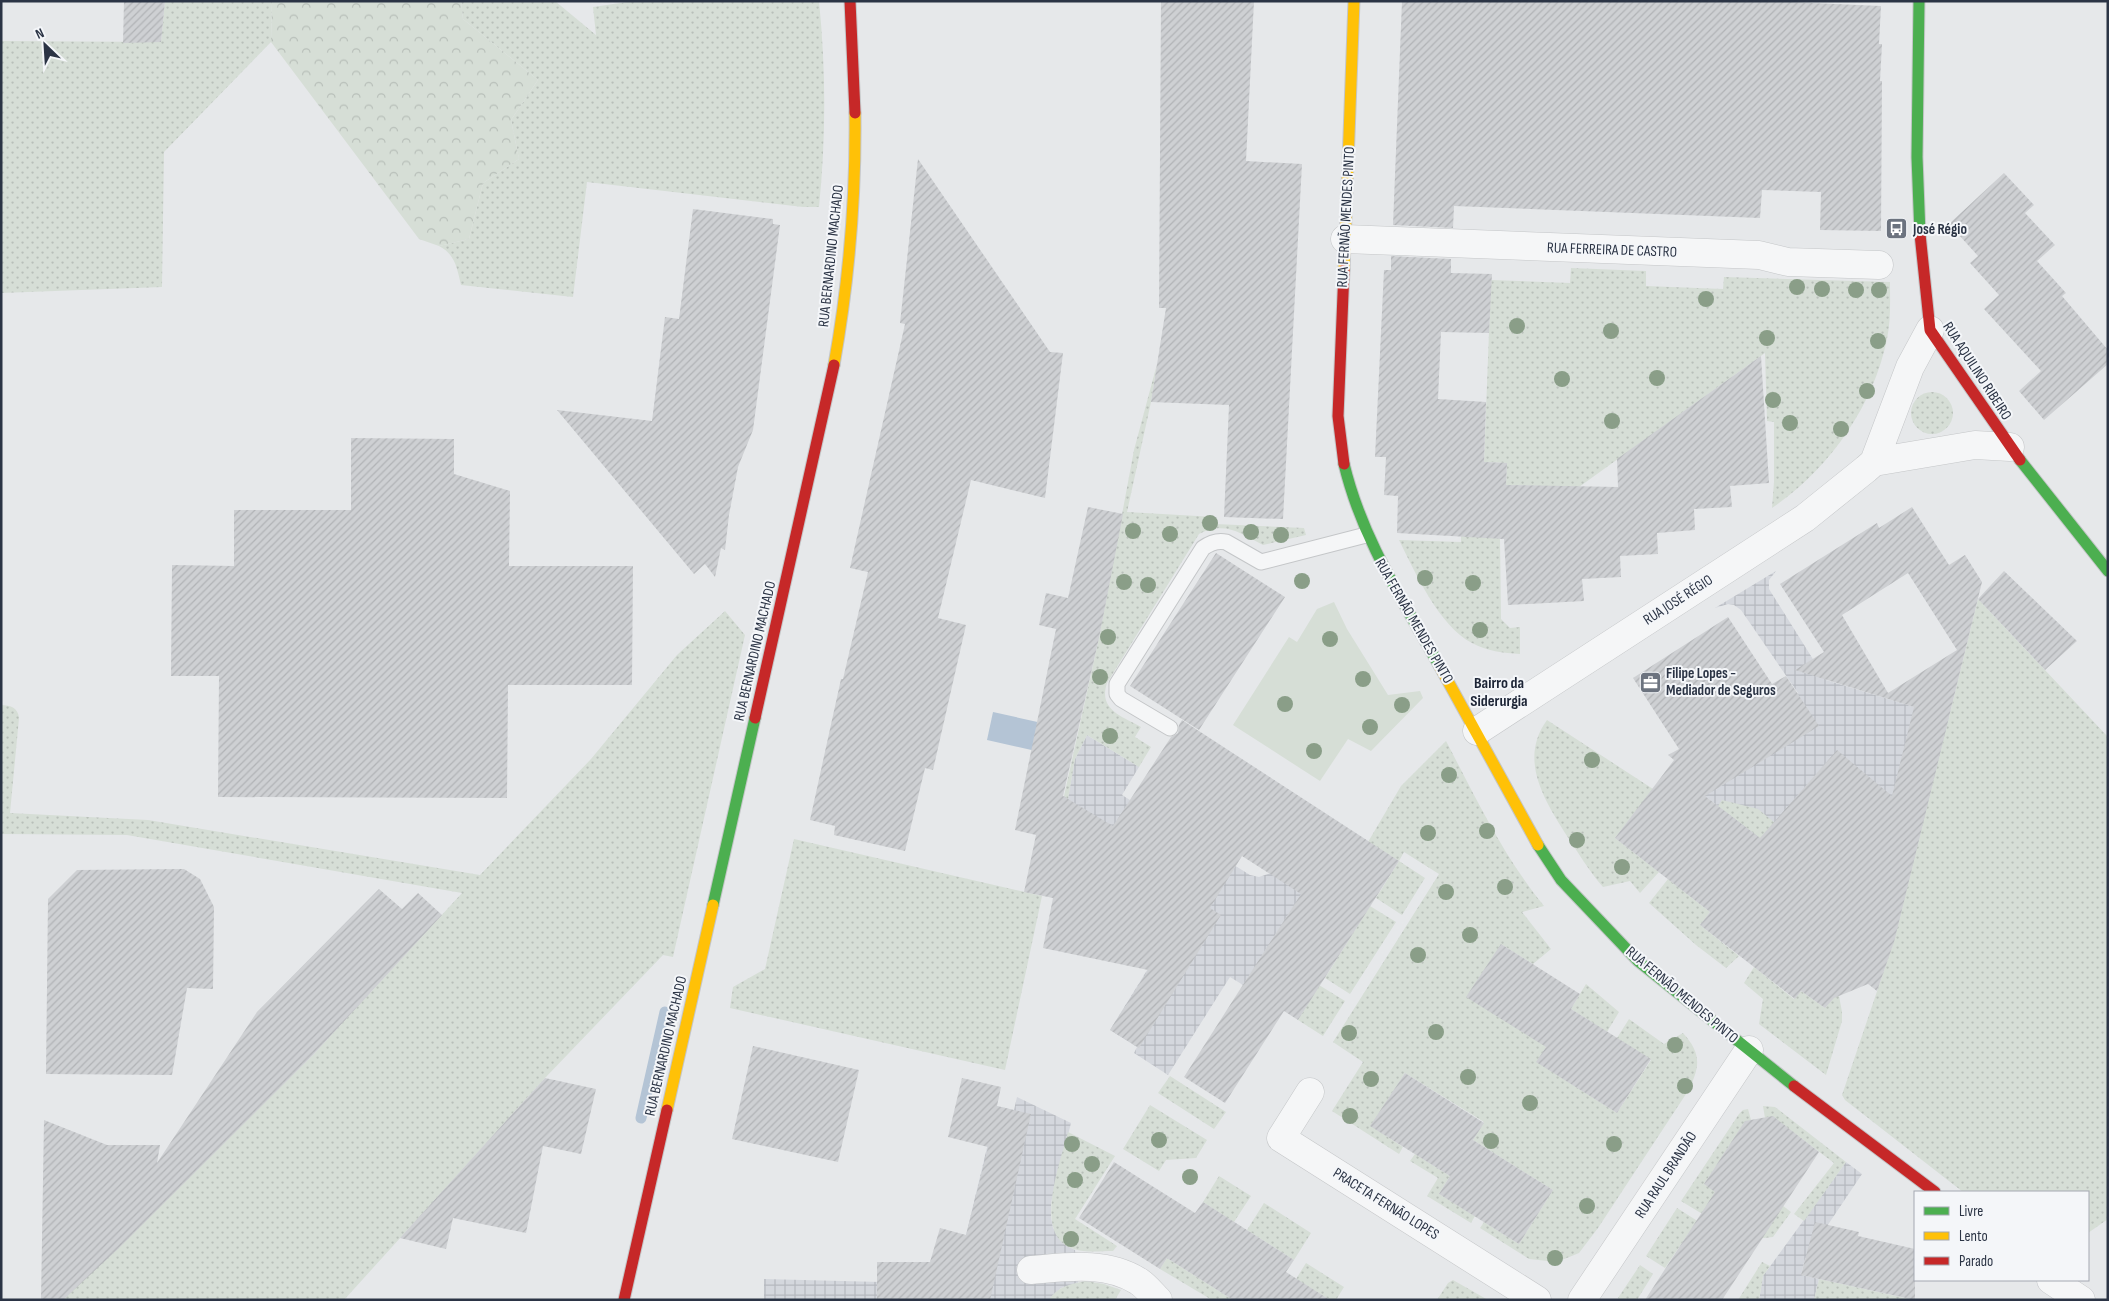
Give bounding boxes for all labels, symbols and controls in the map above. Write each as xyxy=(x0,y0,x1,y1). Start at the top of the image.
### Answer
north arrow xyxy=(20,20,70,70)
text: N xyxy=(33,24,47,43)
street label: RUA FERNÃO MENDES PINTO xyxy=(1333,146,1359,288)
street label: RUA BERNARDINO MACHADO xyxy=(814,184,848,328)
bus stop icon: José Régio xyxy=(1885,217,1909,241)
place label: José Régio xyxy=(1912,220,1967,239)
street label: RUA FERREIRA DE CASTRO xyxy=(1547,238,1677,262)
street label: RUA AQUILINO RIBEIRO xyxy=(1938,318,2016,424)
street label: RUA FERNÃO MENDES PINTO xyxy=(1371,555,1457,687)
street label: RUA JOSÉ RÉGIO xyxy=(1640,570,1716,630)
street label: RUA BERNARDINO MACHADO xyxy=(730,579,780,723)
place label: Filipe Lopes - Mediador de Seguros xyxy=(1666,664,1776,700)
office icon: Filipe Lopes - Mediador de Seguros xyxy=(1638,670,1662,694)
district label: Bairro da Siderurgia xyxy=(1470,674,1528,711)
street label: RUA FERNÃO MENDES PINTO xyxy=(1622,942,1742,1048)
street label: RUA BERNARDINO MACHADO xyxy=(641,974,691,1118)
street label: RUA RAUL BRANDÃO xyxy=(1631,1128,1701,1222)
street label: PRACETA FERNÃO LOPES xyxy=(1329,1164,1443,1244)
legend xyxy=(1914,1191,2089,1281)
text: Livre xyxy=(1959,1202,1983,1221)
text: Lento xyxy=(1959,1227,1988,1246)
text: Parado xyxy=(1959,1252,1993,1271)

